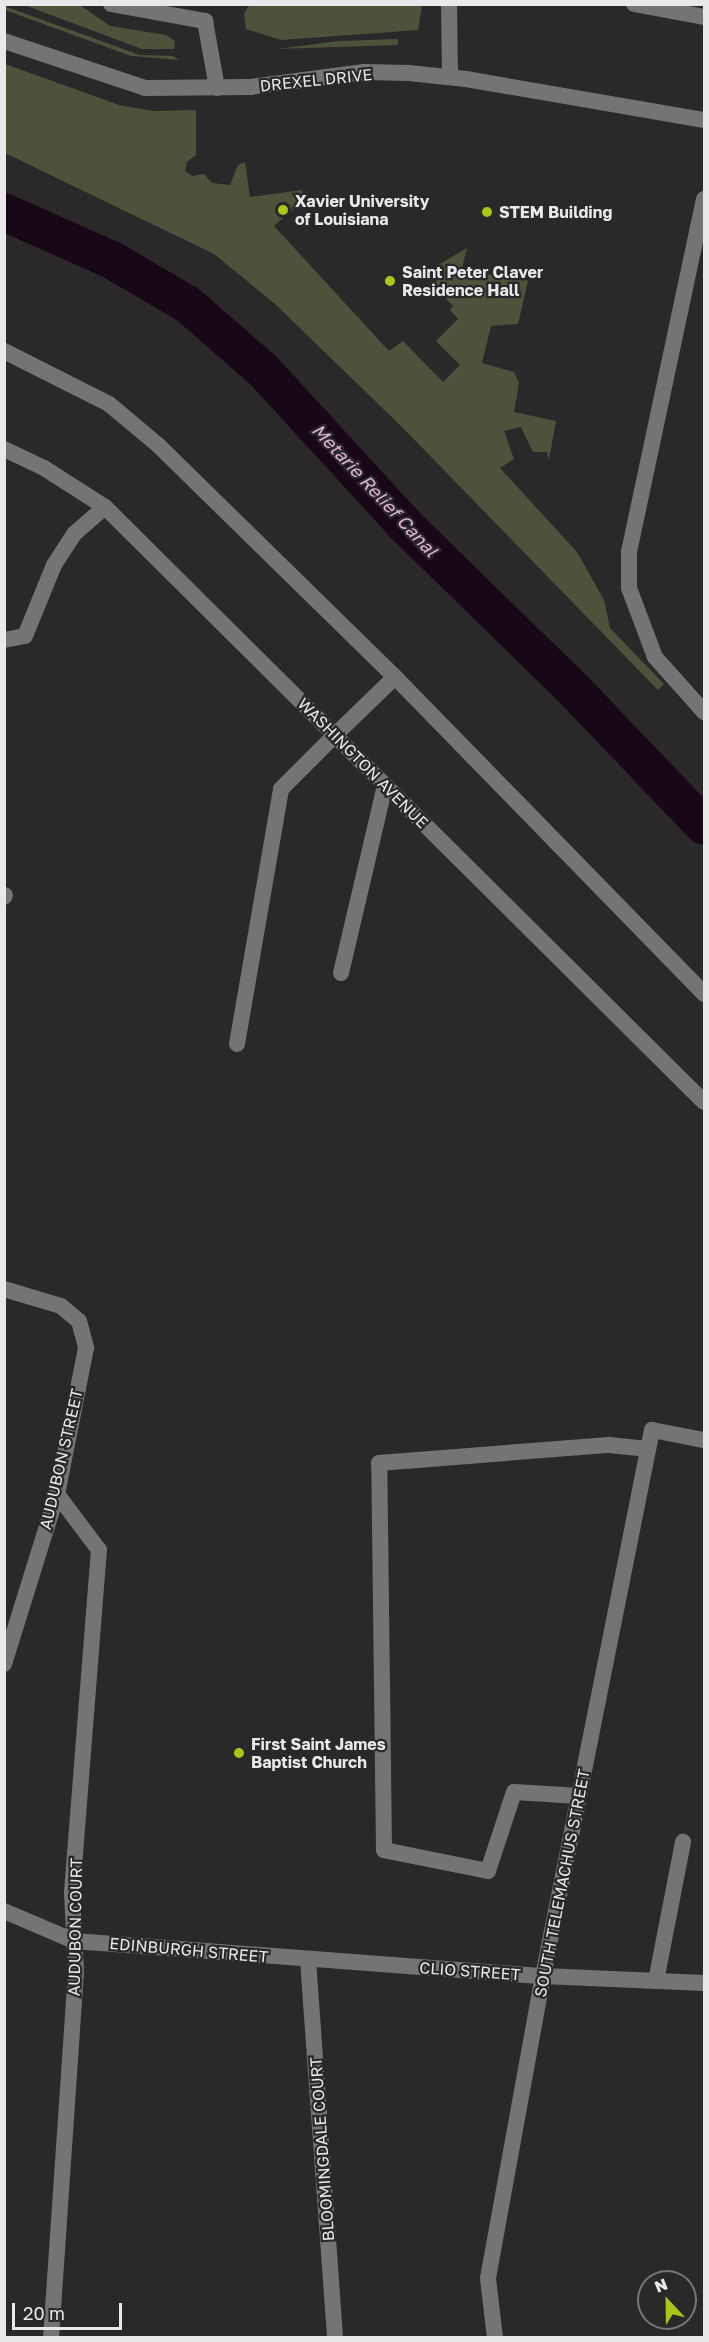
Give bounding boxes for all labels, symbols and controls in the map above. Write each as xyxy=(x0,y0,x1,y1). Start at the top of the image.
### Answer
street label: DREXEL DRIVE xyxy=(259,65,373,95)
place label: Xavier University of Louisiana xyxy=(295,191,429,229)
place label: STEM Building xyxy=(499,202,612,222)
marker: Xavier University of Louisiana xyxy=(276,203,290,217)
marker: STEM Building xyxy=(480,205,494,219)
place label: Saint Peter Claver Residence Hall xyxy=(402,262,543,300)
marker: Saint Peter Claver Residence Hall xyxy=(383,274,397,288)
water label: Metarie Relief Canal xyxy=(308,419,442,561)
street label: WASHINGTON AVENUE xyxy=(294,694,432,832)
street label: AUDUBON STREET xyxy=(35,1387,87,1531)
place label: First Saint James Baptist Church xyxy=(251,1734,386,1772)
marker: First Saint James Baptist Church xyxy=(232,1746,246,1760)
street label: SOUTH TELEMACHUS STREET xyxy=(530,1767,594,1999)
street label: AUDUBON COURT xyxy=(64,1858,86,1996)
street label: EDINBURGH STREET xyxy=(109,1933,269,1967)
street label: CLIO STREET xyxy=(419,1958,521,1984)
street label: BLOOMINGDALE COURT xyxy=(306,2056,338,2242)
north arrow xyxy=(637,2270,697,2330)
text: N xyxy=(652,2274,670,2297)
scale bar xyxy=(15,2291,124,2329)
text: 20 m xyxy=(23,2302,65,2324)

